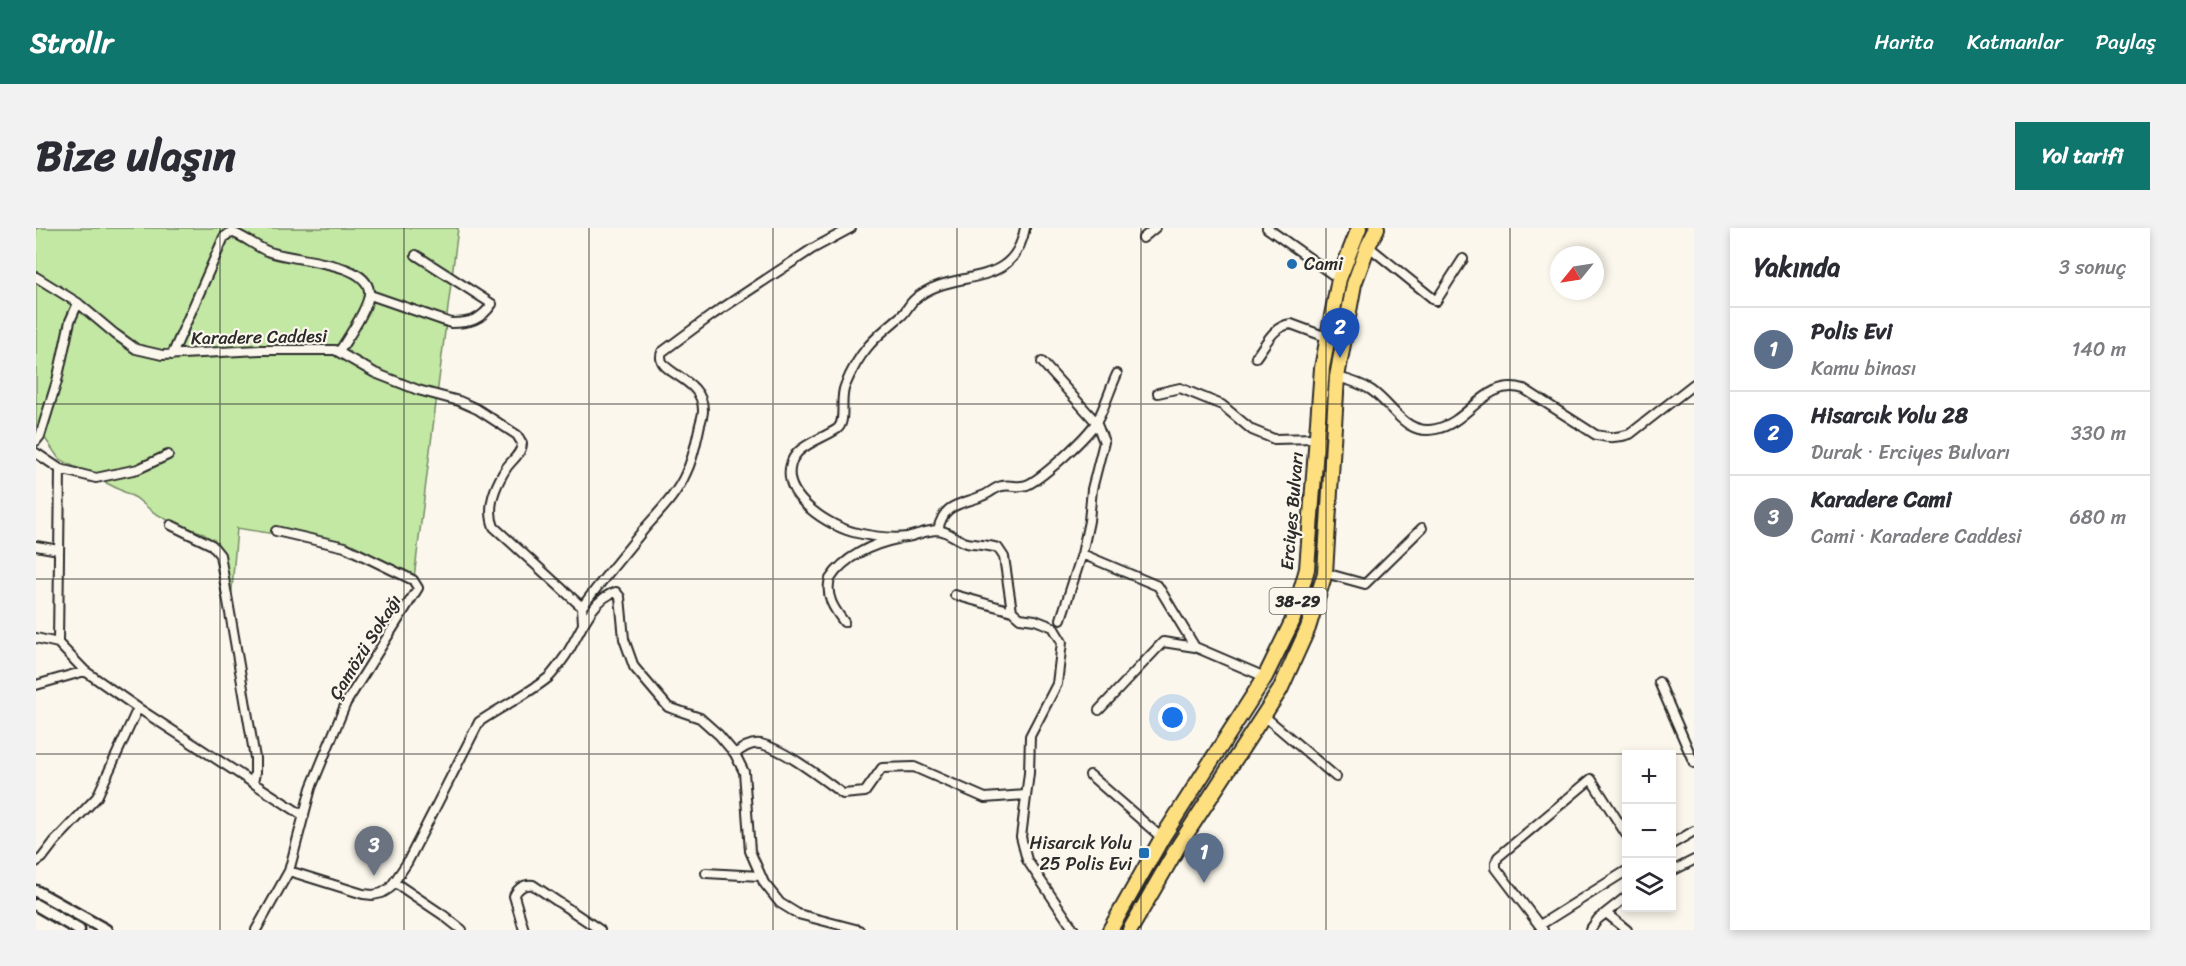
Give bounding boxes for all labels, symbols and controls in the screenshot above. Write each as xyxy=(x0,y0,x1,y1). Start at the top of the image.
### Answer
text: Strollr xyxy=(30,18,113,67)
text: Harita xyxy=(1874,23,1934,61)
text: Katmanlar xyxy=(1967,23,2063,61)
text: Paylaş xyxy=(2096,23,2156,61)
text: Bize ulaşın xyxy=(36,119,236,193)
button: Yol tarifi xyxy=(2015,122,2150,190)
text: Yakında xyxy=(1754,244,1840,290)
north arrow xyxy=(1550,246,1604,300)
place label: Cami xyxy=(1304,248,1344,280)
text: 3 sonuç xyxy=(2059,250,2126,285)
marker: Cami xyxy=(1285,257,1299,271)
pin: 2 xyxy=(1320,308,1360,358)
text: Polis Evi xyxy=(1811,312,1892,351)
street label: Karadere Caddesi xyxy=(191,320,328,354)
text: 1 xyxy=(1769,332,1778,367)
text: 140 m xyxy=(2072,332,2126,367)
text: Kamu binası xyxy=(1811,351,1916,386)
text: Hisarcık Yolu 28 xyxy=(1811,396,1968,435)
text: 2 xyxy=(1768,416,1779,451)
text: 330 m xyxy=(2071,416,2126,451)
text: Durak · Erciyes Bulvarı xyxy=(1811,435,2010,470)
street label: Erciyes Bulvarı xyxy=(1271,450,1313,571)
text: Karadere Cami xyxy=(1811,480,1951,519)
text: 3 xyxy=(1768,500,1779,535)
text: 680 m xyxy=(2069,500,2126,535)
text: Cami · Karadere Caddesi xyxy=(1811,519,2021,554)
street label: Çamözü Sokağı xyxy=(320,588,410,706)
road number: 38-29 xyxy=(1270,588,1326,614)
your location xyxy=(1158,703,1187,732)
map controls xyxy=(1622,750,1676,912)
button: + xyxy=(1622,750,1676,804)
button: − xyxy=(1622,804,1676,858)
pin: 3 xyxy=(354,826,394,876)
place label: Hisarcık Yolu 25 Polis Evi xyxy=(1029,827,1133,880)
pin: 1 xyxy=(1184,834,1224,883)
marker: Hisarcık Yolu 25 Polis Evi xyxy=(1137,846,1151,860)
button: layers xyxy=(1622,858,1676,912)

